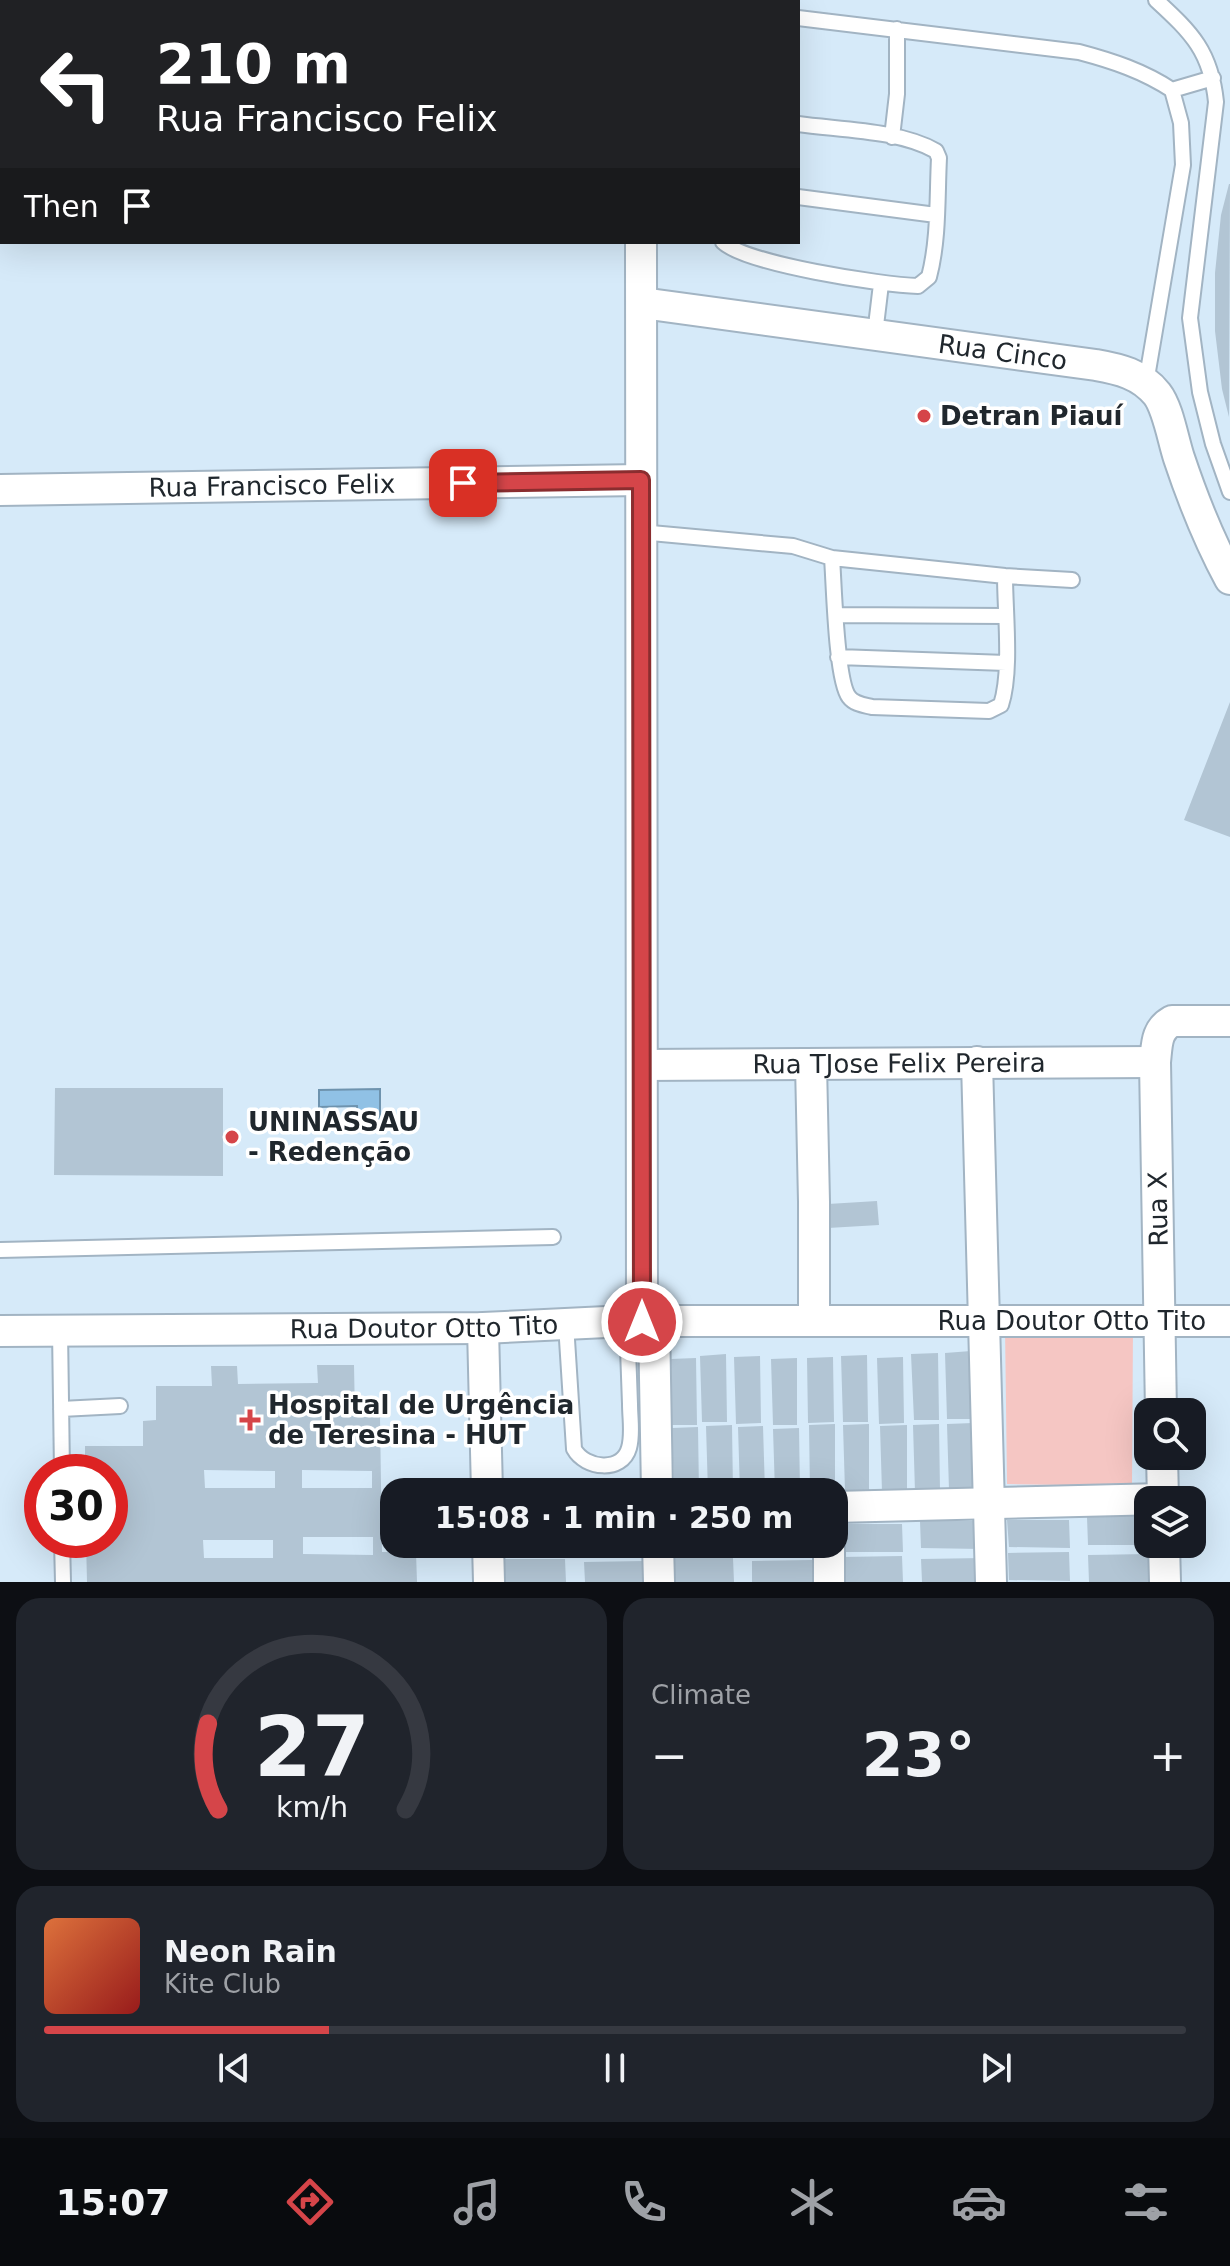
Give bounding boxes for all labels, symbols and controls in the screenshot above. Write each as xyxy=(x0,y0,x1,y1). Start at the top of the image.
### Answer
text: 210 m xyxy=(156,31,351,96)
icon: left xyxy=(24,32,128,136)
text: Rua Francisco Felix xyxy=(156,98,498,139)
icon: arrive xyxy=(115,184,159,228)
text: Then xyxy=(24,189,99,224)
street label: Rua Cinco xyxy=(936,329,1069,376)
place label: Detran Piauí xyxy=(940,401,1125,431)
marker: Detran Piauí xyxy=(915,407,933,425)
pin xyxy=(429,449,497,517)
icon: arrive xyxy=(441,461,485,505)
street label: Rua Francisco Felix xyxy=(148,469,396,503)
street label: Rua TJose Felix Pereira xyxy=(752,1048,1046,1079)
place label: UNINASSAU - Redenção xyxy=(248,1107,419,1167)
marker: UNINASSAU - Redenção xyxy=(223,1128,241,1146)
street label: Rua X xyxy=(1142,1171,1174,1247)
position arrow xyxy=(600,1280,684,1364)
street label: Rua Doutor Otto Tito xyxy=(938,1306,1206,1336)
street label: Rua Doutor Otto Tito xyxy=(290,1309,559,1344)
place label: Hospital de Urgência de Teresina - HUT xyxy=(268,1390,574,1450)
map controls xyxy=(1134,1398,1206,1558)
button: search xyxy=(1134,1398,1206,1470)
marker: Hospital de Urgência de Teresina - HUT xyxy=(239,1409,261,1431)
speed limit sign: 30 xyxy=(24,1454,128,1558)
button: layers xyxy=(1134,1486,1206,1558)
text: 15:08 · 1 min · 250 m xyxy=(435,1500,793,1535)
text: Climate xyxy=(651,1680,751,1710)
text: 27 xyxy=(254,1699,369,1796)
text: 23° xyxy=(862,1720,975,1790)
text: − xyxy=(651,1730,688,1781)
text: + xyxy=(1149,1730,1186,1781)
text: km/h xyxy=(275,1790,348,1824)
text: Neon Rain xyxy=(164,1934,337,1969)
text: Kite Club xyxy=(164,1969,281,1999)
icon: previous xyxy=(212,2046,256,2090)
icon: pause xyxy=(593,2046,637,2090)
icon: next xyxy=(974,2046,1018,2090)
icon: directions xyxy=(282,2174,338,2230)
icon: music xyxy=(449,2174,505,2230)
icon: phone xyxy=(616,2174,672,2230)
icon: climate xyxy=(784,2174,840,2230)
icon: car xyxy=(951,2174,1007,2230)
icon: filters xyxy=(1118,2174,1174,2230)
text: 15:07 xyxy=(56,2182,170,2223)

